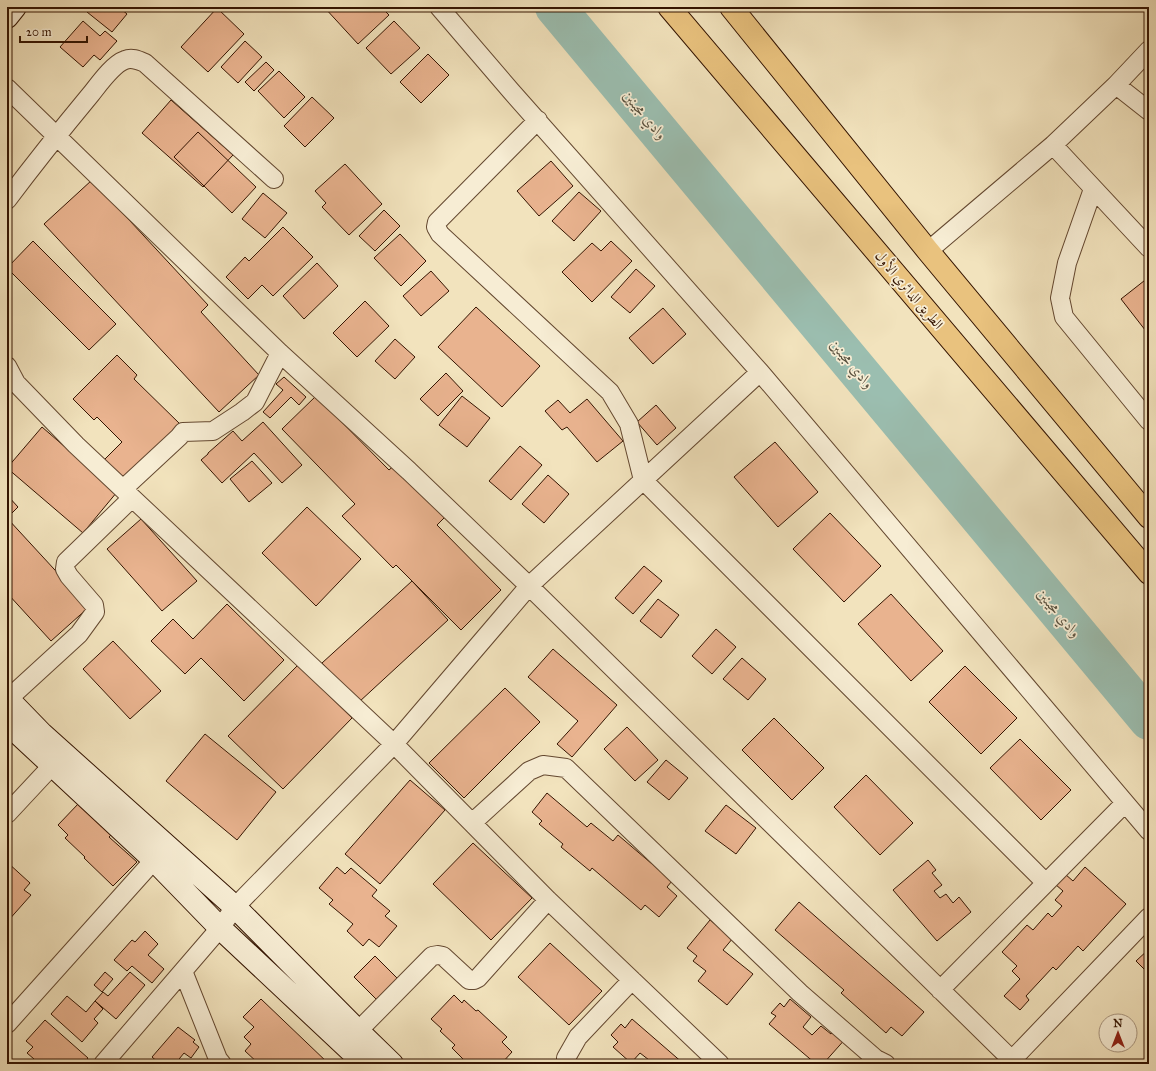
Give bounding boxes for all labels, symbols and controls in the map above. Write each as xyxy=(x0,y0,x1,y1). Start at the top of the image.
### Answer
scale bar xyxy=(20,18,87,44)
text: 20 m xyxy=(26,25,52,39)
water label: وادي مجينين xyxy=(617,87,671,145)
street label: الطريق الدائري الأول xyxy=(869,246,948,334)
water label: وادي مجينين xyxy=(824,336,878,394)
water label: وادي مجينين xyxy=(1031,585,1085,643)
north arrow xyxy=(1098,1013,1138,1053)
text: N xyxy=(1113,1017,1123,1030)

